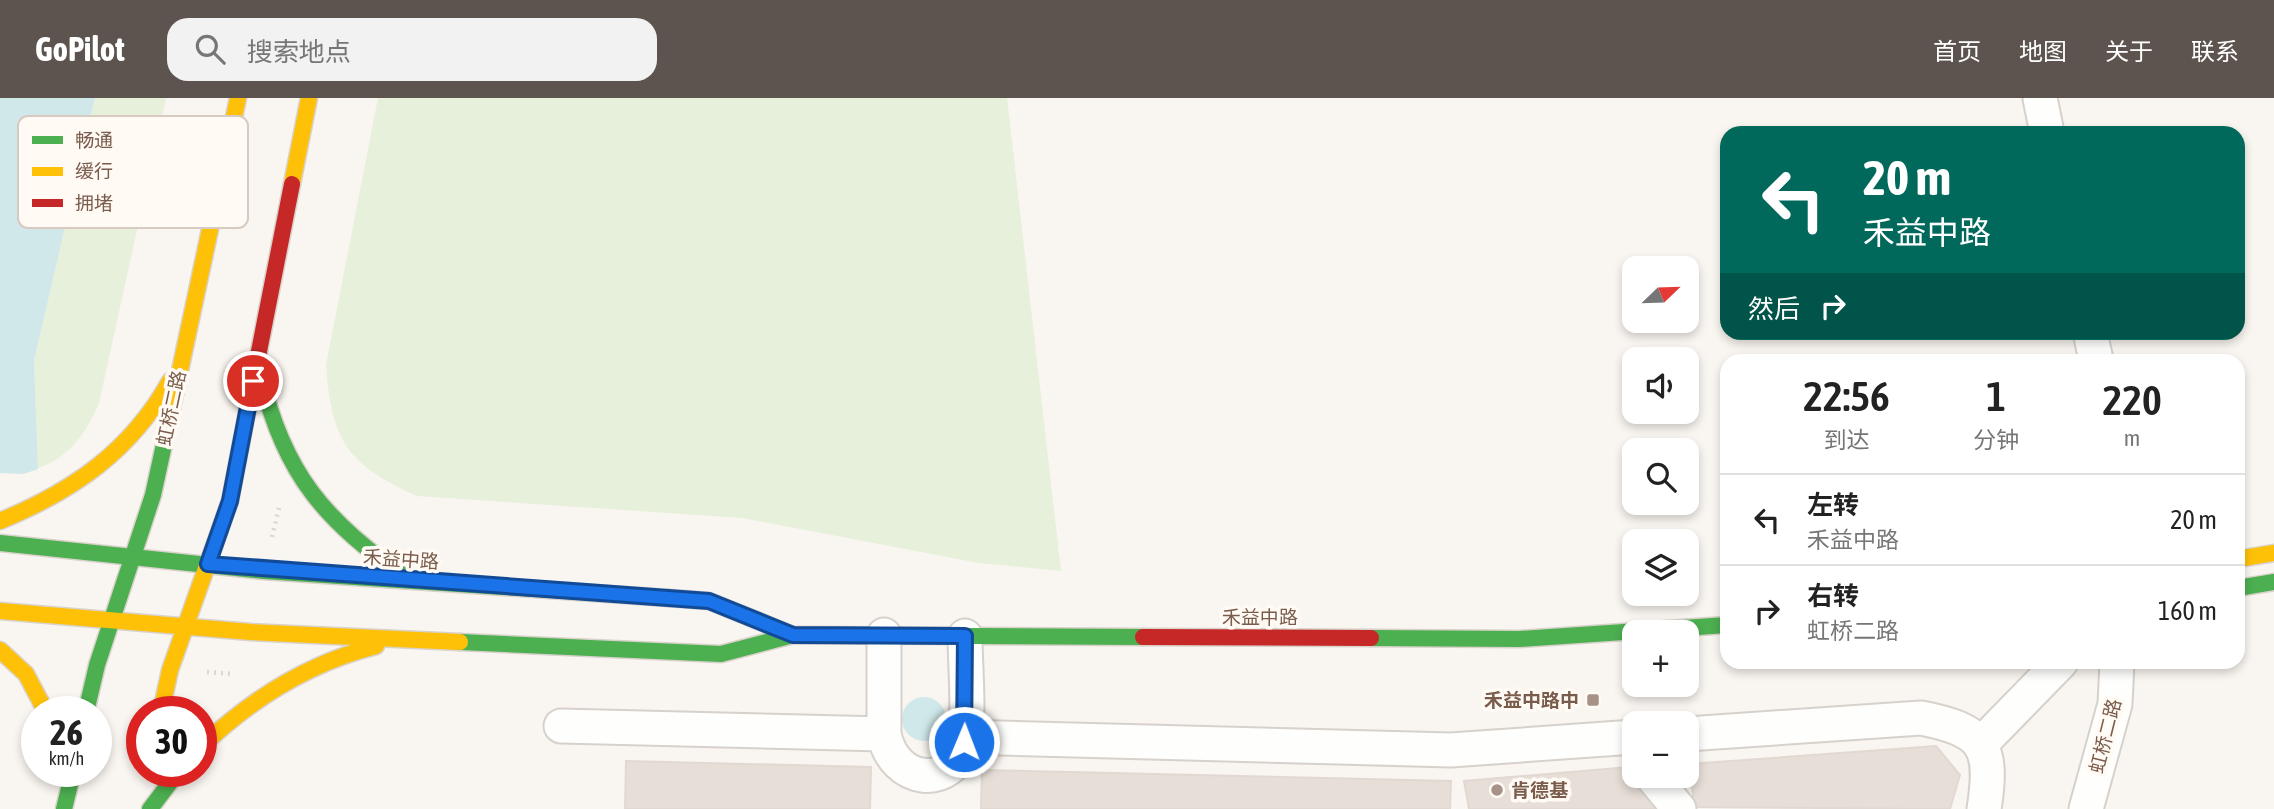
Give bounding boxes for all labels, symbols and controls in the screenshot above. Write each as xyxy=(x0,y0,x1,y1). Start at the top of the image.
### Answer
search box xyxy=(167,18,657,81)
text: GoPilot xyxy=(35,30,125,68)
icon: search xyxy=(191,30,229,68)
text: 搜索地点 xyxy=(247,37,351,67)
text: 首页 xyxy=(1933,38,1981,65)
text: 地图 xyxy=(2019,38,2067,65)
text: 关于 xyxy=(2105,38,2153,65)
text: 联系 xyxy=(2191,38,2239,65)
legend xyxy=(18,116,248,228)
text: 畅通 xyxy=(75,129,113,151)
text: 20 m xyxy=(1863,149,1951,205)
icon: left xyxy=(1748,154,1839,245)
text: 缓行 xyxy=(75,160,113,182)
text: 拥堵 xyxy=(75,192,113,214)
text: 禾益中路 xyxy=(1863,214,1991,251)
north arrow xyxy=(1622,256,1699,332)
map controls xyxy=(1622,256,1699,788)
icon: right xyxy=(1814,287,1852,325)
text: 然后 xyxy=(1748,294,1800,324)
button: sound xyxy=(1622,347,1699,424)
pin xyxy=(223,351,283,411)
icon: arrive xyxy=(234,362,272,400)
street label: 虹桥二路 xyxy=(152,369,190,447)
text: 22:56 xyxy=(1803,372,1890,420)
text: 1 xyxy=(1986,372,2006,420)
text: 220 xyxy=(2102,376,2162,424)
text: m xyxy=(2124,425,2140,451)
text: 到达 xyxy=(1824,427,1870,453)
text: 分钟 xyxy=(1973,427,2019,453)
button: search xyxy=(1622,438,1699,515)
text: 左转 xyxy=(1807,490,1859,520)
icon: left xyxy=(1748,501,1786,539)
text: 20 m xyxy=(2170,505,2217,535)
text: 禾益中路 xyxy=(1807,527,1899,553)
button: layers xyxy=(1622,529,1699,606)
street label: 禾益中路 xyxy=(362,545,440,573)
text: 右转 xyxy=(1807,581,1859,611)
icon: right xyxy=(1748,592,1786,630)
text: 160 m xyxy=(2158,596,2217,626)
street label: 禾益中路 xyxy=(1222,606,1298,628)
text: 虹桥二路 xyxy=(1807,618,1899,644)
button: + xyxy=(1622,620,1699,697)
place label: 禾益中路中 xyxy=(1484,689,1579,711)
marker: 禾益中路中 xyxy=(1585,692,1601,708)
speed limit sign: 30 xyxy=(126,696,217,787)
street label: 虹桥二路 xyxy=(2085,696,2125,776)
position arrow xyxy=(927,705,1001,779)
button: − xyxy=(1622,711,1699,788)
text: 26 xyxy=(50,712,83,752)
text: km/h xyxy=(49,748,84,769)
place label: 肯德基 xyxy=(1511,779,1569,801)
marker: 肯德基 xyxy=(1489,782,1505,798)

